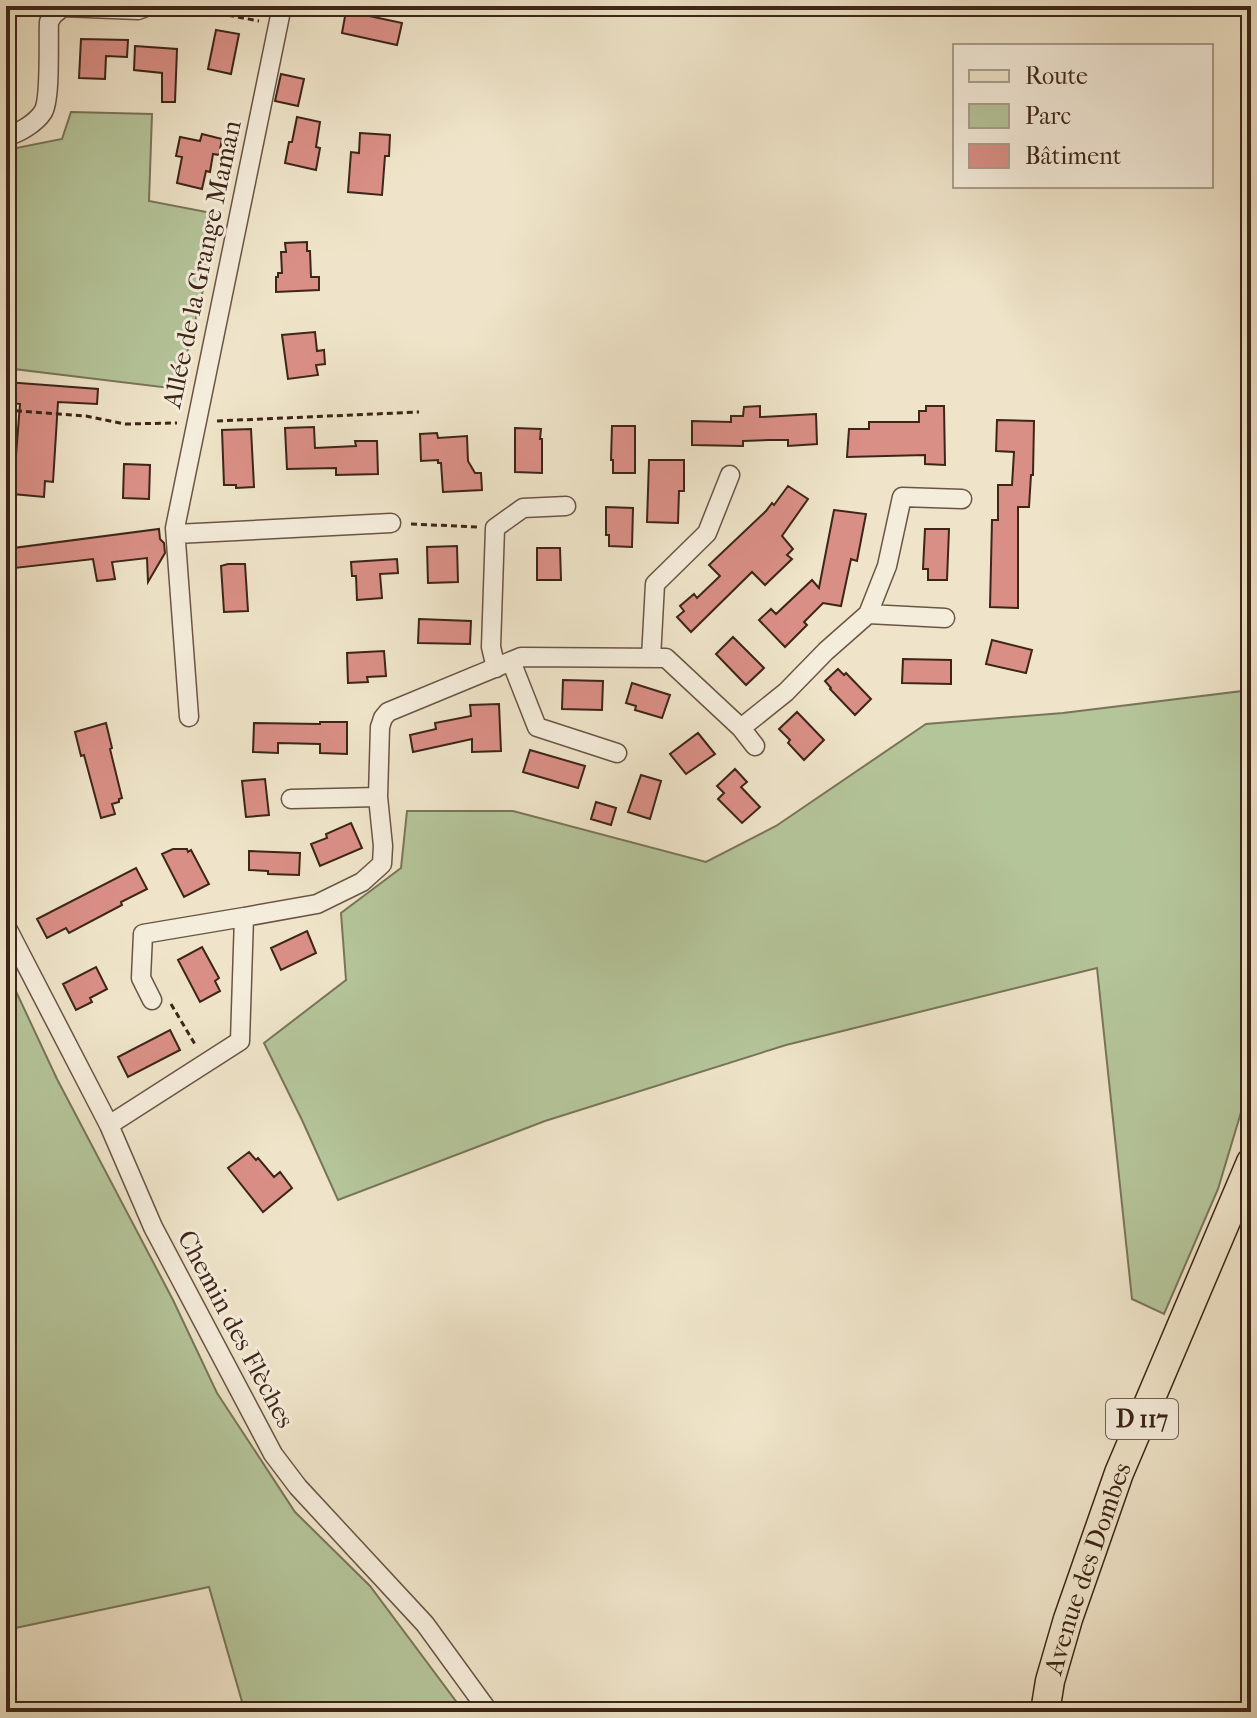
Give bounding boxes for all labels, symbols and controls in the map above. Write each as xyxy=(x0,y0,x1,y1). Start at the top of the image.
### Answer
legend xyxy=(953,44,1213,188)
text: Route xyxy=(1025,62,1088,90)
text: Parc xyxy=(1025,102,1071,130)
street label: Allée de la Grange Maman xyxy=(156,117,248,412)
text: Bâtiment xyxy=(1025,142,1122,170)
street label: Chemin des Flèches xyxy=(171,1225,301,1433)
road number: D 117 xyxy=(1106,1399,1178,1439)
street label: Avenue des Dombes xyxy=(1037,1457,1137,1679)

